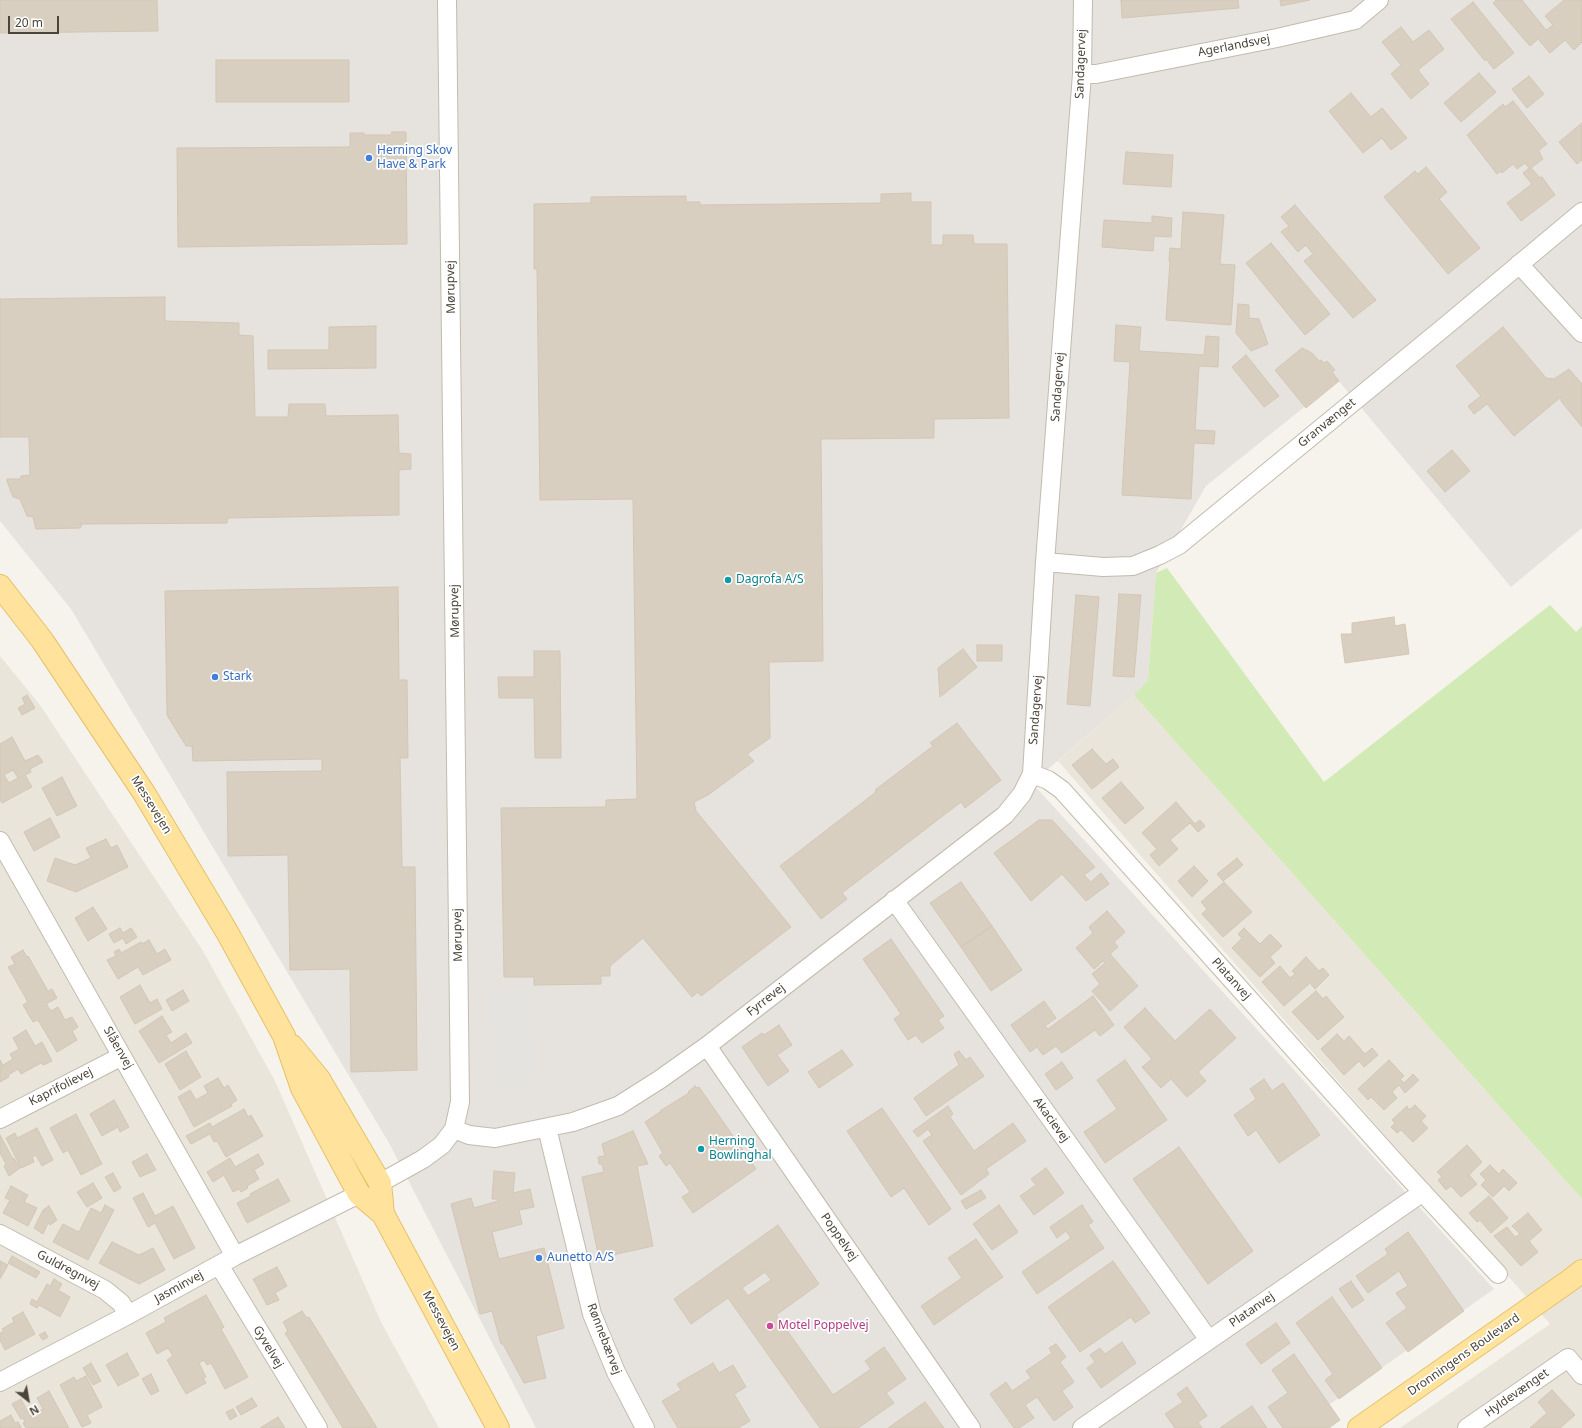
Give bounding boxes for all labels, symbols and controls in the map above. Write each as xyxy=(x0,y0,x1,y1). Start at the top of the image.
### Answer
scale bar xyxy=(10,8,61,34)
text: 20 m xyxy=(15,14,43,31)
street label: Sandagervej xyxy=(1073,29,1089,99)
street label: Agerlandsvej xyxy=(1197,32,1271,60)
place label: Herning Skov Have & Park xyxy=(377,144,452,172)
marker: Herning Skov Have & Park xyxy=(364,153,374,163)
street label: Mørupvej xyxy=(443,260,459,314)
street label: Sandagervej xyxy=(1048,352,1068,422)
street label: Granvænget xyxy=(1295,395,1359,451)
place label: Dagrofa A/S xyxy=(736,573,804,587)
marker: Dagrofa A/S xyxy=(723,575,733,585)
street label: Mørupvej xyxy=(447,584,463,638)
place label: Stark xyxy=(223,670,252,684)
marker: Stark xyxy=(210,672,220,682)
street label: Sandagervej xyxy=(1026,675,1046,745)
street label: Messevejen xyxy=(127,773,175,837)
street label: Mørupvej xyxy=(450,908,466,962)
street label: Platanvej xyxy=(1208,955,1254,1003)
street label: Fyrrevej xyxy=(744,981,788,1019)
street label: Slåenvej xyxy=(100,1024,136,1072)
street label: Kaprifolievej xyxy=(27,1065,95,1109)
street label: Akacievej xyxy=(1030,1095,1072,1145)
place label: Herning Bowlinghal xyxy=(709,1135,771,1163)
marker: Herning Bowlinghal xyxy=(696,1144,706,1154)
street label: Poppelvej xyxy=(817,1210,861,1264)
street label: Guldregnvej xyxy=(34,1247,102,1293)
place label: Aunetto A/S xyxy=(547,1251,614,1265)
marker: Aunetto A/S xyxy=(534,1253,544,1263)
street label: Jasminvej xyxy=(152,1268,206,1306)
street label: Messevejen xyxy=(419,1289,463,1353)
street label: Platanvej xyxy=(1227,1289,1277,1331)
street label: Rønnebærvej xyxy=(584,1301,624,1377)
street label: Dronningens Boulevard xyxy=(1405,1311,1523,1399)
place label: Motel Poppelvej xyxy=(778,1319,869,1333)
marker: Motel Poppelvej xyxy=(765,1321,775,1331)
street label: Gyvelvej xyxy=(250,1323,286,1371)
street label: Hyldevænget xyxy=(1482,1366,1552,1420)
north arrow xyxy=(8,1380,48,1420)
text: N xyxy=(27,1402,42,1419)

